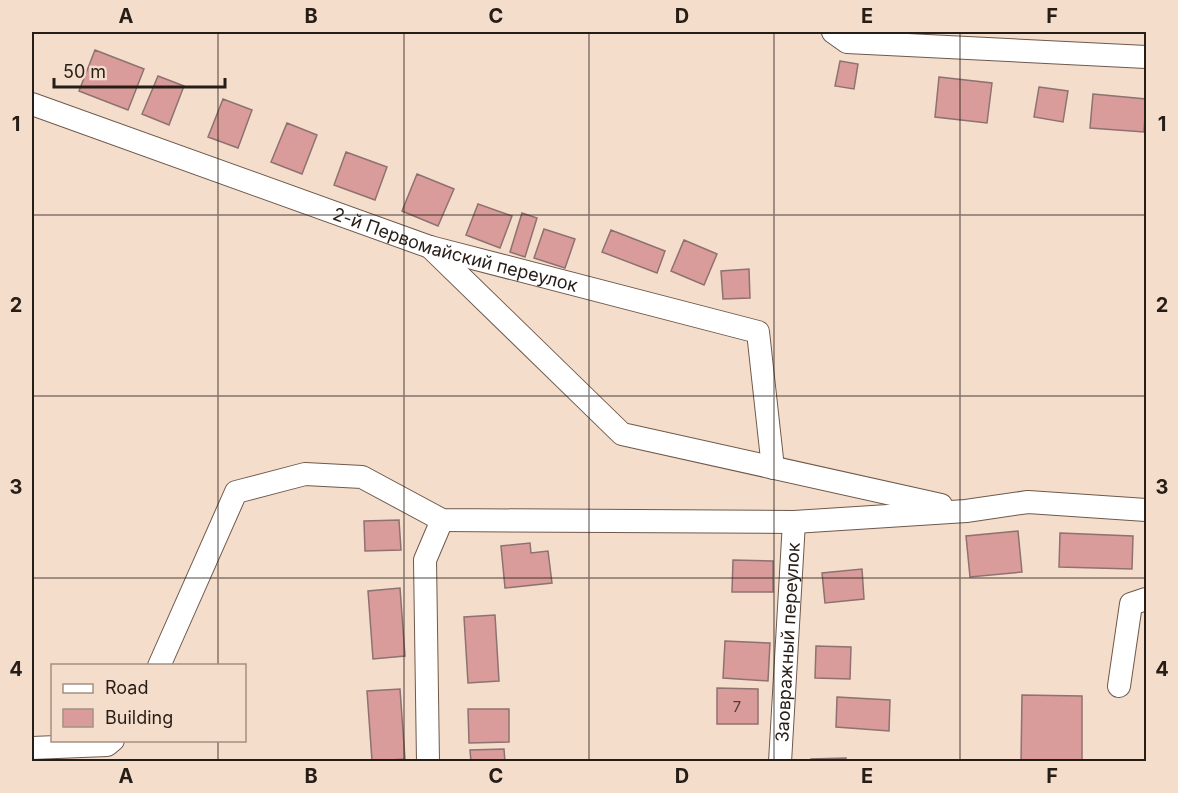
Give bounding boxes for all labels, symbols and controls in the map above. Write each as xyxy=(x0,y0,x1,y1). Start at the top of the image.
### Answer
text: A xyxy=(119,4,134,28)
text: B xyxy=(304,4,318,28)
text: C xyxy=(489,4,503,28)
text: D xyxy=(675,4,689,28)
text: E xyxy=(861,4,873,28)
text: F xyxy=(1046,4,1058,28)
scale bar xyxy=(54,51,225,89)
text: 50 m xyxy=(63,61,106,82)
text: 1 xyxy=(12,112,20,136)
text: 1 xyxy=(1158,112,1166,136)
street label: 2-й Первомайский переулок xyxy=(330,203,580,295)
text: 2 xyxy=(10,293,22,317)
text: 2 xyxy=(1156,293,1168,317)
text: 3 xyxy=(10,475,22,499)
text: 3 xyxy=(1156,475,1168,499)
street label: Заовражный переулок xyxy=(771,541,803,743)
text: 4 xyxy=(9,657,23,681)
text: 4 xyxy=(1155,657,1169,681)
legend xyxy=(51,664,246,742)
text: Road xyxy=(105,677,148,698)
house number: 7 xyxy=(733,697,741,716)
text: Building xyxy=(105,707,173,728)
text: A xyxy=(119,764,134,788)
text: B xyxy=(304,764,318,788)
text: C xyxy=(489,764,503,788)
text: D xyxy=(675,764,689,788)
text: E xyxy=(861,764,873,788)
text: F xyxy=(1046,764,1058,788)

